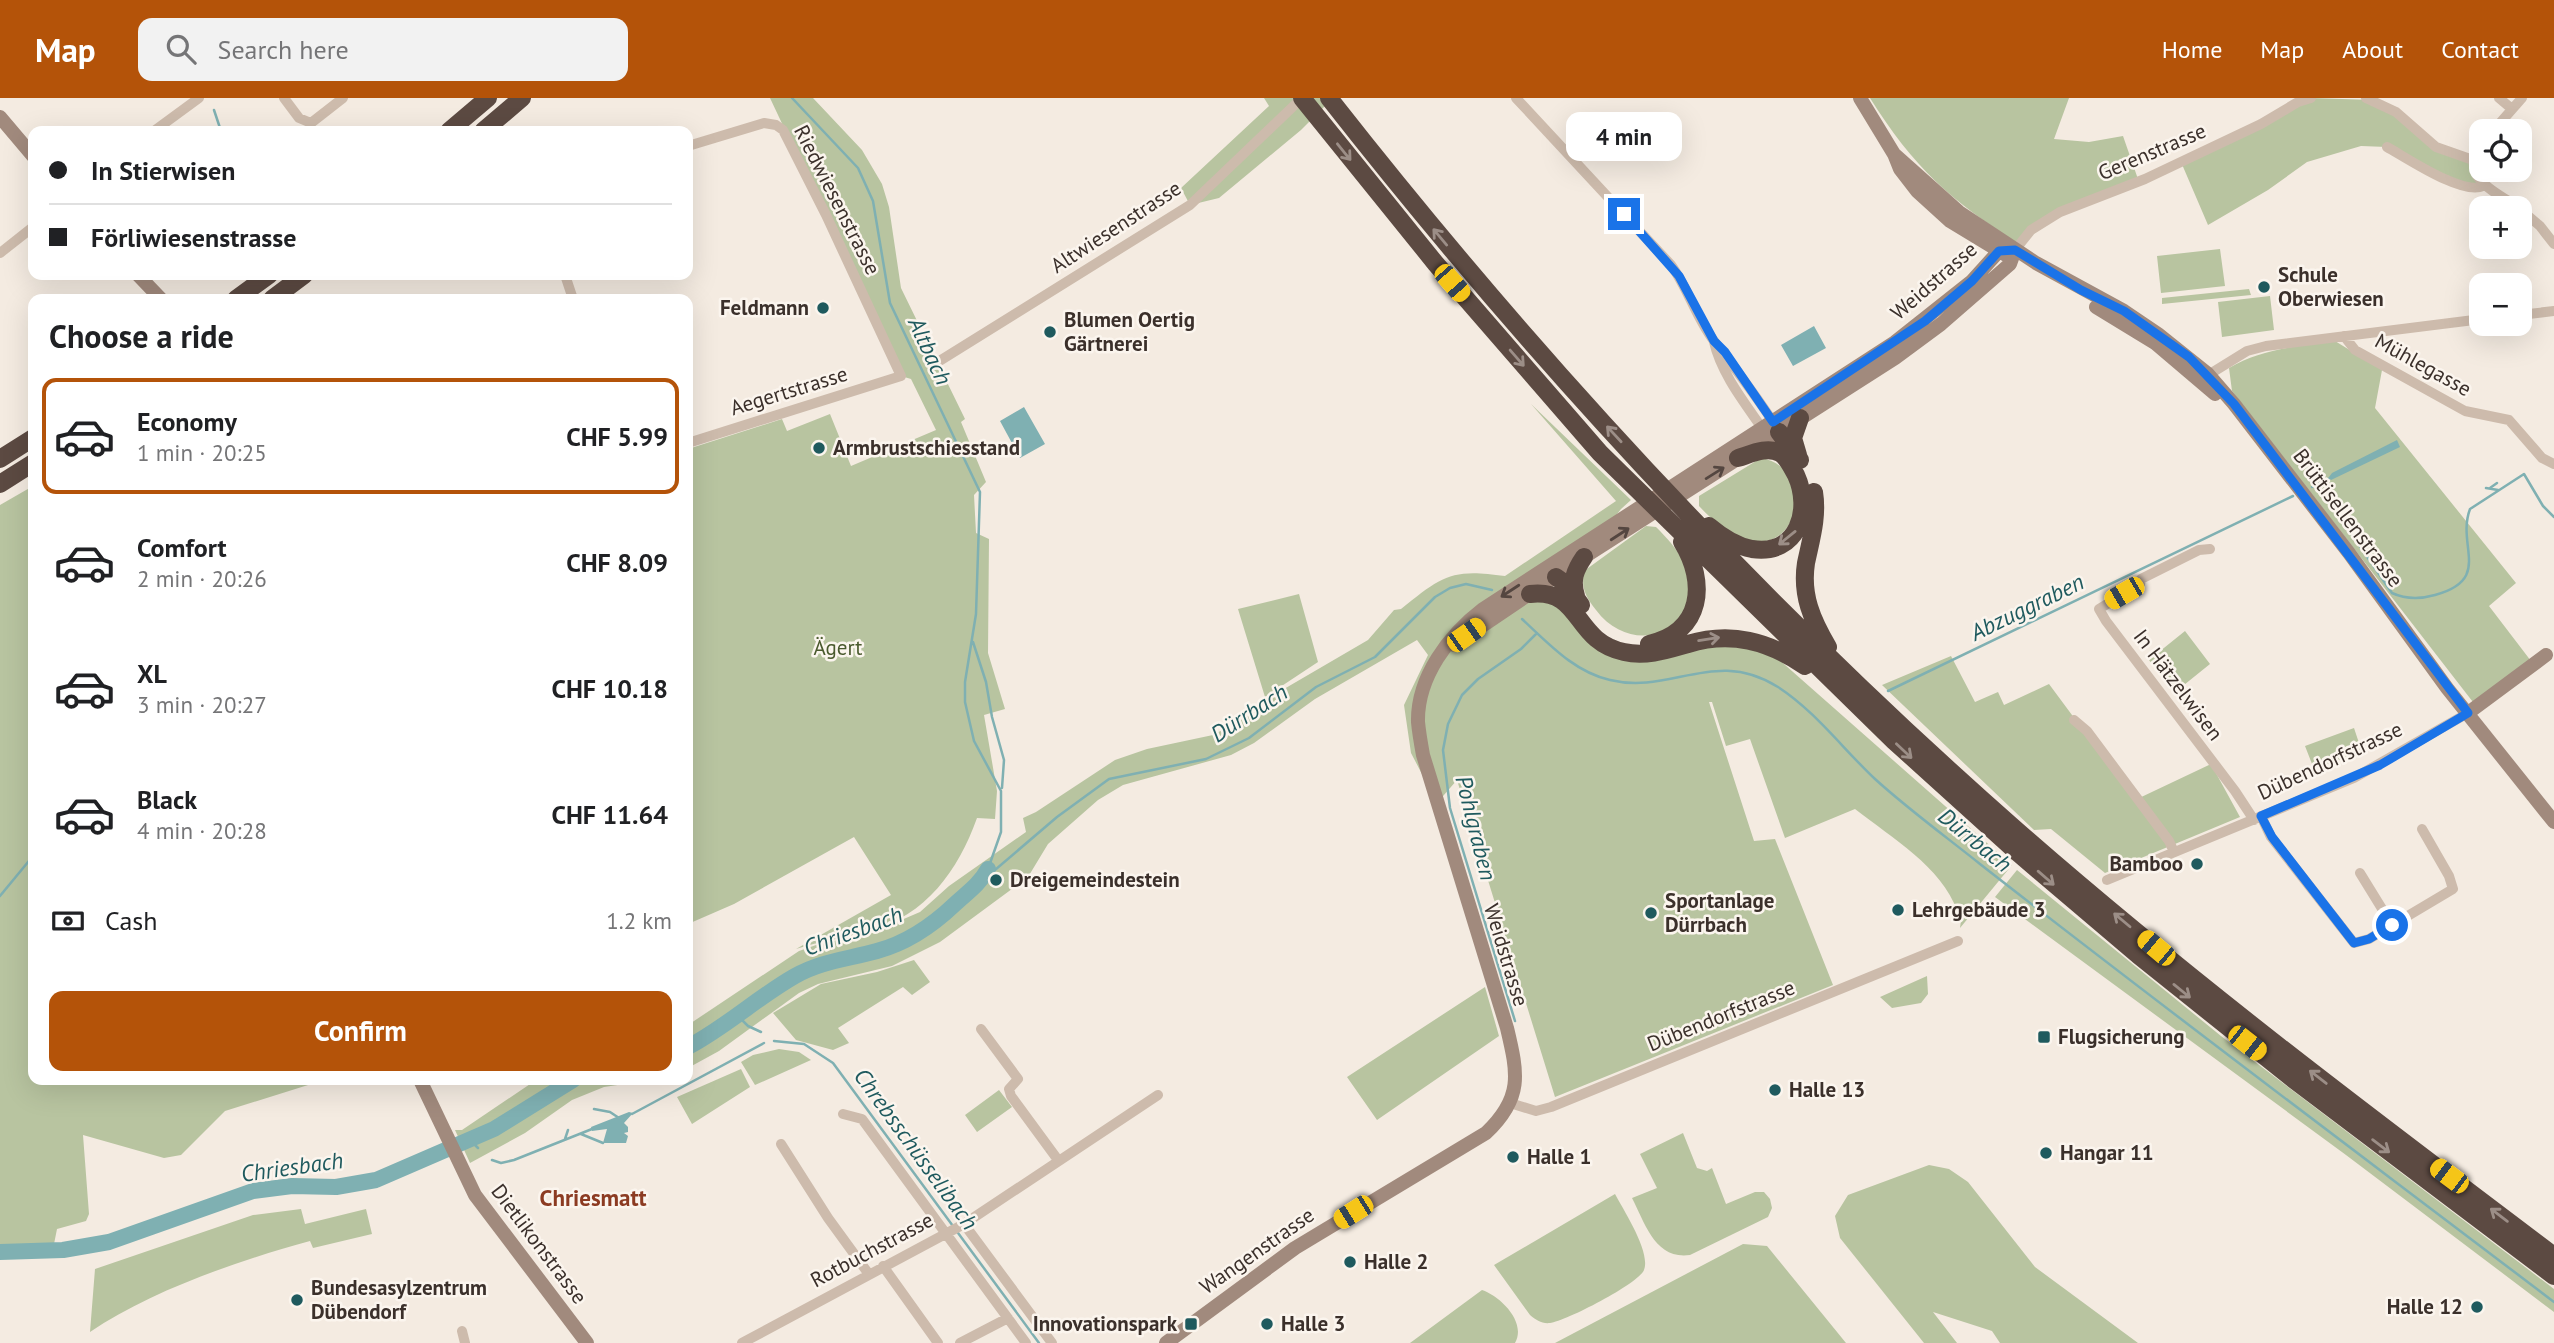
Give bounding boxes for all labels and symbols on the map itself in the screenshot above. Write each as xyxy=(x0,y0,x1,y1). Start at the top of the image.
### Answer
callout: 4 min xyxy=(1566,113,1682,162)
street label: Gerenstrasse xyxy=(2094,117,2210,186)
street label: Riedwiesenstrasse xyxy=(788,120,887,279)
one-way arrow xyxy=(1336,142,1352,160)
street label: Altwiesenstrasse xyxy=(1045,174,1186,279)
route end xyxy=(1608,198,1640,230)
one-way arrow xyxy=(1433,228,1449,246)
street label: Weidstrasse xyxy=(1885,236,1983,326)
car xyxy=(1431,260,1474,306)
place label: Schule Oberwiesen xyxy=(2278,261,2384,312)
marker: Schule Oberwiesen xyxy=(2256,279,2272,295)
place label: Feldmann xyxy=(720,294,809,321)
marker: Feldmann xyxy=(815,300,831,316)
place label: Blumen Oertig Gärtnerei xyxy=(1064,306,1195,357)
water label: Altbach xyxy=(902,311,959,389)
marker: Blumen Oertig Gärtnerei xyxy=(1042,324,1058,340)
street label: Mühlegasse xyxy=(2370,327,2476,402)
one-way arrow xyxy=(1509,349,1525,367)
street label: Aegertstrasse xyxy=(727,360,851,421)
one-way arrow xyxy=(1606,425,1622,443)
place label: Armbrustschiesstand xyxy=(833,434,1020,461)
marker: Armbrustschiesstand xyxy=(811,440,827,456)
street label: Brüttisellenstrasse xyxy=(2288,443,2409,592)
one-way arrow xyxy=(1704,466,1724,480)
one-way arrow xyxy=(1610,527,1629,541)
one-way arrow xyxy=(1778,530,1796,545)
water label: Abzuggraben xyxy=(1964,567,2088,647)
car xyxy=(2101,573,2148,613)
one-way arrow xyxy=(1501,584,1521,598)
car xyxy=(1443,614,1490,656)
street label: In Hätzelwisen xyxy=(2128,624,2229,746)
one-way arrow xyxy=(1698,632,1720,645)
park label: Ägert xyxy=(814,634,862,661)
water label: Dürrbach xyxy=(1205,677,1293,748)
street label: Dübendorfstrasse xyxy=(2253,715,2407,806)
one-way arrow xyxy=(1895,742,1912,759)
water label: Pohlgraben xyxy=(1449,772,1504,883)
water label: Dürrbach xyxy=(1933,801,2018,878)
place label: Bamboo xyxy=(2109,850,2183,877)
marker: Bamboo xyxy=(2189,856,2205,872)
place label: Dreigemeindestein xyxy=(1010,866,1180,893)
one-way arrow xyxy=(2037,869,2055,885)
marker: Dreigemeindestein xyxy=(988,872,1004,888)
place label: Sportanlage Dürrbach xyxy=(1665,887,1774,938)
place label: Lehrgebäude 3 xyxy=(1912,896,2046,923)
water label: Chriesbach xyxy=(799,899,906,962)
street label: Weidstrasse xyxy=(1478,900,1535,1009)
marker: Lehrgebäude 3 xyxy=(1890,902,1906,918)
marker: Sportanlage Dürrbach xyxy=(1643,905,1659,921)
route start xyxy=(2376,909,2408,941)
one-way arrow xyxy=(2113,912,2131,927)
car xyxy=(2134,926,2179,970)
street label: Dübendorfstrasse xyxy=(1643,974,1799,1057)
one-way arrow xyxy=(2173,983,2191,999)
car xyxy=(2224,1022,2271,1064)
place label: Flugsicherung xyxy=(2058,1023,2184,1050)
marker: Flugsicherung xyxy=(2036,1029,2052,1045)
water label: Chrebsschüsselibach xyxy=(848,1062,985,1235)
one-way arrow xyxy=(2310,1070,2328,1085)
place label: Halle 13 xyxy=(1789,1076,1865,1103)
marker: Halle 13 xyxy=(1767,1082,1783,1098)
one-way arrow xyxy=(2371,1138,2390,1153)
place label: Hangar 11 xyxy=(2060,1139,2154,1166)
place label: Halle 1 xyxy=(1527,1143,1591,1170)
water label: Chriesbach xyxy=(239,1145,345,1188)
marker: Hangar 11 xyxy=(2038,1145,2054,1161)
marker: Halle 1 xyxy=(1505,1149,1521,1165)
car xyxy=(2426,1155,2473,1197)
street label: Dietlikonstrasse xyxy=(485,1178,593,1309)
district label: Chriesmatt xyxy=(540,1183,646,1212)
car xyxy=(1330,1192,1377,1232)
street label: Wangenstrasse xyxy=(1194,1201,1319,1300)
street label: Rotbuchstrasse xyxy=(806,1206,938,1293)
one-way arrow xyxy=(2491,1207,2509,1222)
place label: Halle 2 xyxy=(1364,1248,1428,1275)
marker: Halle 2 xyxy=(1342,1254,1358,1270)
place label: Bundesasylzentrum Dübendorf xyxy=(311,1274,487,1325)
marker: Bundesasylzentrum Dübendorf xyxy=(289,1292,305,1308)
place label: Halle 12 xyxy=(2387,1293,2463,1320)
marker: Halle 12 xyxy=(2469,1299,2485,1315)
place label: Innovationspark xyxy=(1033,1310,1178,1337)
place label: Halle 3 xyxy=(1281,1310,1345,1337)
marker: Innovationspark xyxy=(1183,1316,1199,1332)
marker: Halle 3 xyxy=(1259,1316,1275,1332)

